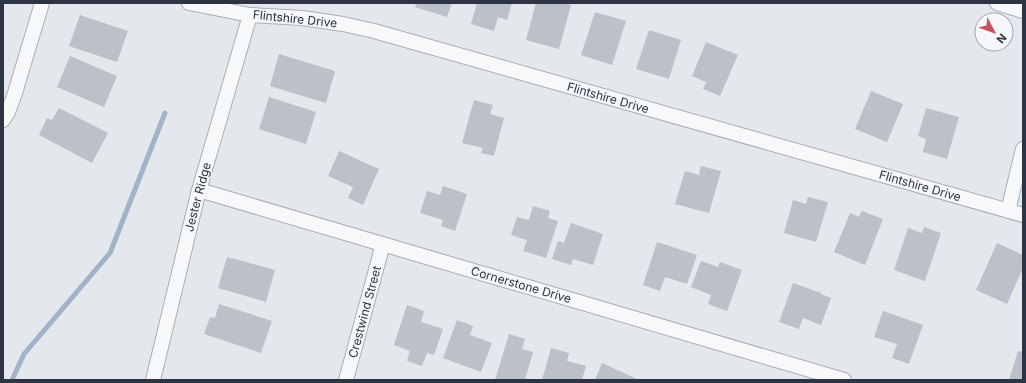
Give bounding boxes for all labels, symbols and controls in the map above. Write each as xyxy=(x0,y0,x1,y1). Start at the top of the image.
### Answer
street label: Flintshire Drive xyxy=(252,7,338,30)
north arrow xyxy=(974,12,1014,52)
text: N xyxy=(994,31,1010,46)
street label: Flintshire Drive xyxy=(565,79,651,116)
street label: Jester Ridge xyxy=(181,161,214,233)
street label: Flintshire Drive xyxy=(877,167,963,204)
street label: Cornerstone Drive xyxy=(469,263,573,306)
street label: Crestwind Street xyxy=(345,264,384,360)

